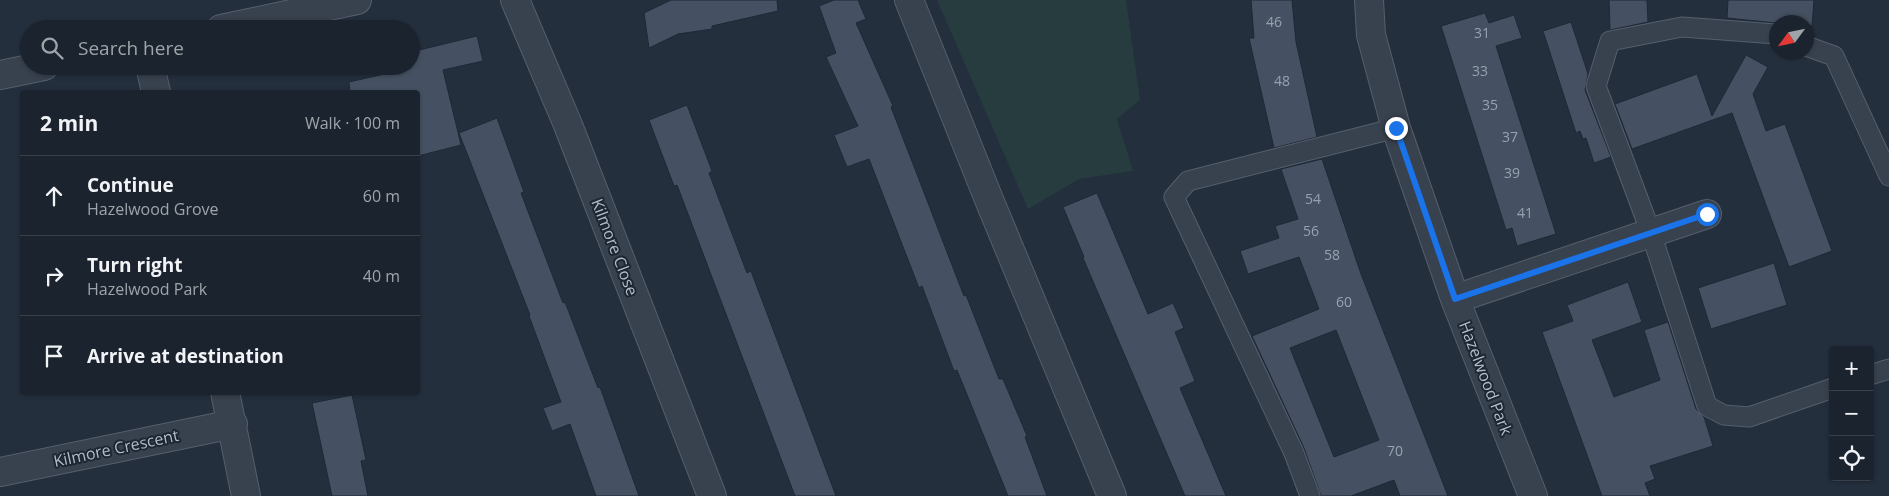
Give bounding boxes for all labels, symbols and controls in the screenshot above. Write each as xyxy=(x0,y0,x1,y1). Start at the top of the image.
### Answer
house number: 46 xyxy=(1266,12,1282,31)
north arrow xyxy=(1769,15,1814,60)
search box xyxy=(20,20,420,75)
house number: 31 xyxy=(1474,23,1490,42)
icon: search xyxy=(38,34,66,62)
text: Search here xyxy=(78,35,184,61)
house number: 33 xyxy=(1472,61,1488,80)
house number: 48 xyxy=(1274,71,1290,90)
house number: 35 xyxy=(1482,95,1498,114)
text: 2 min xyxy=(40,109,98,137)
text: Walk · 100 m xyxy=(305,112,400,134)
route end xyxy=(1385,117,1408,140)
house number: 37 xyxy=(1502,127,1518,146)
house number: 39 xyxy=(1504,163,1520,182)
text: Continue xyxy=(87,172,174,198)
icon: ahead xyxy=(40,182,68,210)
text: 60 m xyxy=(363,185,400,207)
house number: 54 xyxy=(1305,189,1321,208)
street label: Kilmore Close xyxy=(586,195,644,299)
text: Hazelwood Grove xyxy=(87,198,219,220)
house number: 41 xyxy=(1517,203,1533,222)
route start xyxy=(1696,203,1719,226)
house number: 56 xyxy=(1303,221,1319,240)
house number: 58 xyxy=(1324,245,1340,264)
text: Turn right xyxy=(87,252,182,278)
icon: right xyxy=(40,262,68,290)
text: 40 m xyxy=(363,265,400,287)
text: Hazelwood Park xyxy=(87,278,207,300)
house number: 60 xyxy=(1336,292,1352,311)
street label: Hazelwood Park xyxy=(1454,318,1518,439)
icon: arrive xyxy=(40,342,68,370)
text: Arrive at destination xyxy=(87,343,284,369)
map controls xyxy=(1829,346,1874,481)
button: + xyxy=(1829,346,1874,391)
button: − xyxy=(1829,391,1874,436)
street label: Kilmore Crescent xyxy=(51,424,181,472)
button: locate xyxy=(1829,436,1874,481)
house number: 70 xyxy=(1387,441,1403,460)

